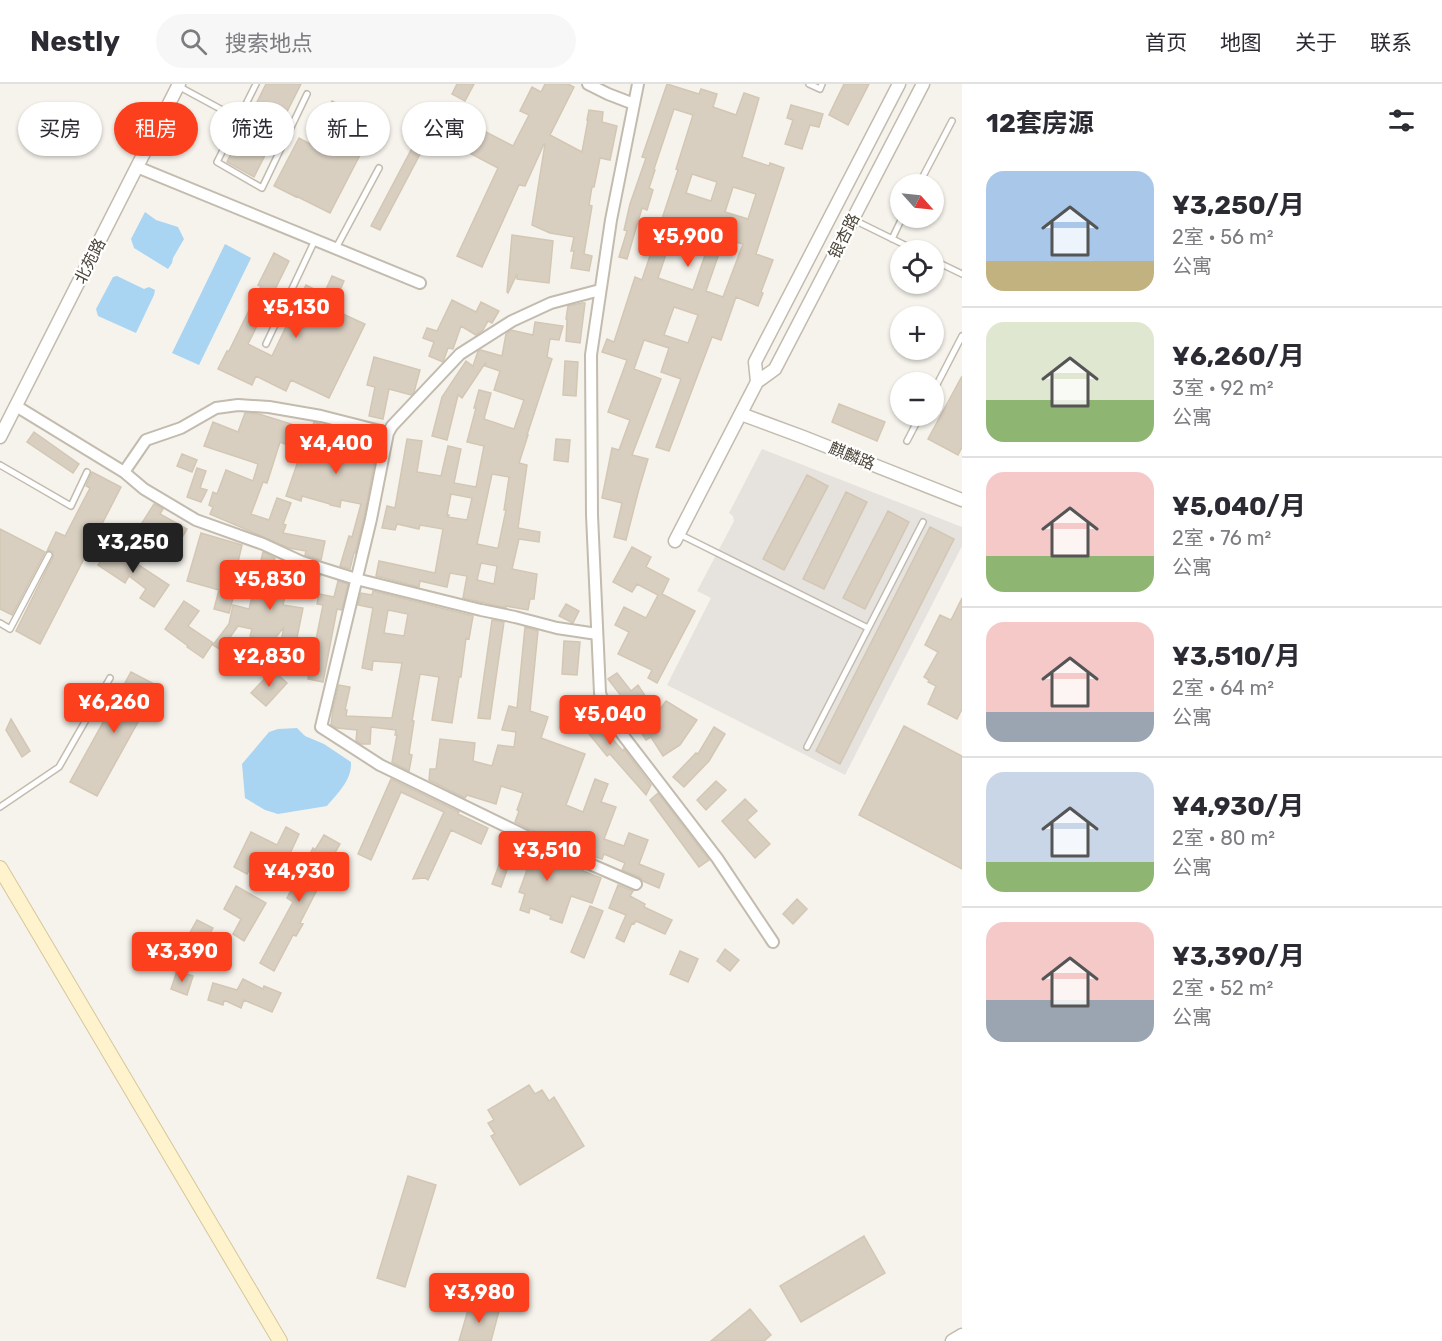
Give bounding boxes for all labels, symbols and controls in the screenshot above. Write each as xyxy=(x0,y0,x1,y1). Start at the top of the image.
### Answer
search box xyxy=(156,14,576,68)
text: Nestly xyxy=(30,25,120,58)
icon: search xyxy=(177,25,210,58)
text: 搜索地点 xyxy=(225,30,313,57)
text: 首页 xyxy=(1145,30,1187,55)
text: 地图 xyxy=(1220,30,1262,55)
text: 关于 xyxy=(1295,30,1337,55)
text: 联系 xyxy=(1370,30,1412,55)
chip: 买房 xyxy=(18,102,102,156)
chip: 租房 xyxy=(114,102,198,156)
chip: 筛选 xyxy=(210,102,294,156)
chip: 新上 xyxy=(306,102,390,156)
chip: 公寓 xyxy=(402,102,486,156)
icon: filters xyxy=(1385,104,1418,137)
text: 12套房源 xyxy=(986,108,1094,139)
north arrow xyxy=(890,174,944,228)
map controls xyxy=(890,174,944,426)
text: ¥3,250/月 xyxy=(1172,190,1305,221)
icon: home xyxy=(1034,195,1106,267)
street label: 银杏路 xyxy=(825,210,863,262)
pin: ¥5,900 xyxy=(639,217,737,268)
text: ¥5,900 xyxy=(652,224,724,248)
text: 2室 · 56 m² xyxy=(1172,225,1274,249)
street label: 北苑路 xyxy=(71,235,109,287)
button: locate xyxy=(890,240,944,294)
text: 公寓 xyxy=(1172,254,1212,278)
pin: ¥5,130 xyxy=(247,288,345,339)
text: ¥5,130 xyxy=(262,295,330,319)
button: + xyxy=(890,306,944,360)
text: ¥6,260/月 xyxy=(1172,341,1305,372)
icon: home xyxy=(1034,346,1106,418)
button: − xyxy=(890,372,944,426)
text: 3室 · 92 m² xyxy=(1172,376,1274,400)
text: 公寓 xyxy=(1172,405,1212,429)
pin: ¥4,400 xyxy=(287,424,385,475)
text: ¥4,400 xyxy=(299,431,373,455)
street label: 麒麟路 xyxy=(826,438,878,474)
text: ¥5,040/月 xyxy=(1172,491,1306,522)
icon: home xyxy=(1034,496,1106,568)
pin: ¥3,250 xyxy=(84,523,182,574)
text: 2室 · 76 m² xyxy=(1172,526,1271,550)
text: ¥3,250 xyxy=(97,530,169,554)
text: 公寓 xyxy=(1172,555,1212,579)
pin: ¥5,830 xyxy=(221,560,319,611)
text: ¥5,830 xyxy=(234,567,306,591)
pin: ¥2,830 xyxy=(220,637,318,688)
text: ¥3,510/月 xyxy=(1172,641,1301,672)
text: ¥2,830 xyxy=(233,644,305,668)
icon: home xyxy=(1034,646,1106,718)
text: 2室 · 64 m² xyxy=(1172,676,1274,700)
pin: ¥6,260 xyxy=(65,683,163,734)
text: ¥6,260 xyxy=(78,690,150,714)
pin: ¥5,040 xyxy=(561,695,659,746)
text: ¥5,040 xyxy=(574,702,646,726)
text: 公寓 xyxy=(1172,705,1212,729)
text: ¥4,930/月 xyxy=(1172,791,1304,822)
icon: home xyxy=(1034,796,1106,868)
text: 2室 · 80 m² xyxy=(1172,826,1275,850)
pin: ¥3,510 xyxy=(498,831,596,882)
text: ¥3,510 xyxy=(513,838,581,862)
pin: ¥4,930 xyxy=(250,852,348,903)
text: 公寓 xyxy=(1172,855,1212,879)
text: ¥4,930 xyxy=(263,859,335,883)
pin: ¥3,390 xyxy=(133,932,231,983)
text: ¥3,390 xyxy=(146,939,218,963)
text: ¥3,390/月 xyxy=(1172,941,1305,972)
icon: home xyxy=(1034,946,1106,1018)
text: 2室 · 52 m² xyxy=(1172,976,1273,1000)
text: 公寓 xyxy=(1172,1005,1212,1029)
pin: ¥3,980 xyxy=(430,1273,528,1324)
text: ¥3,980 xyxy=(443,1280,515,1304)

